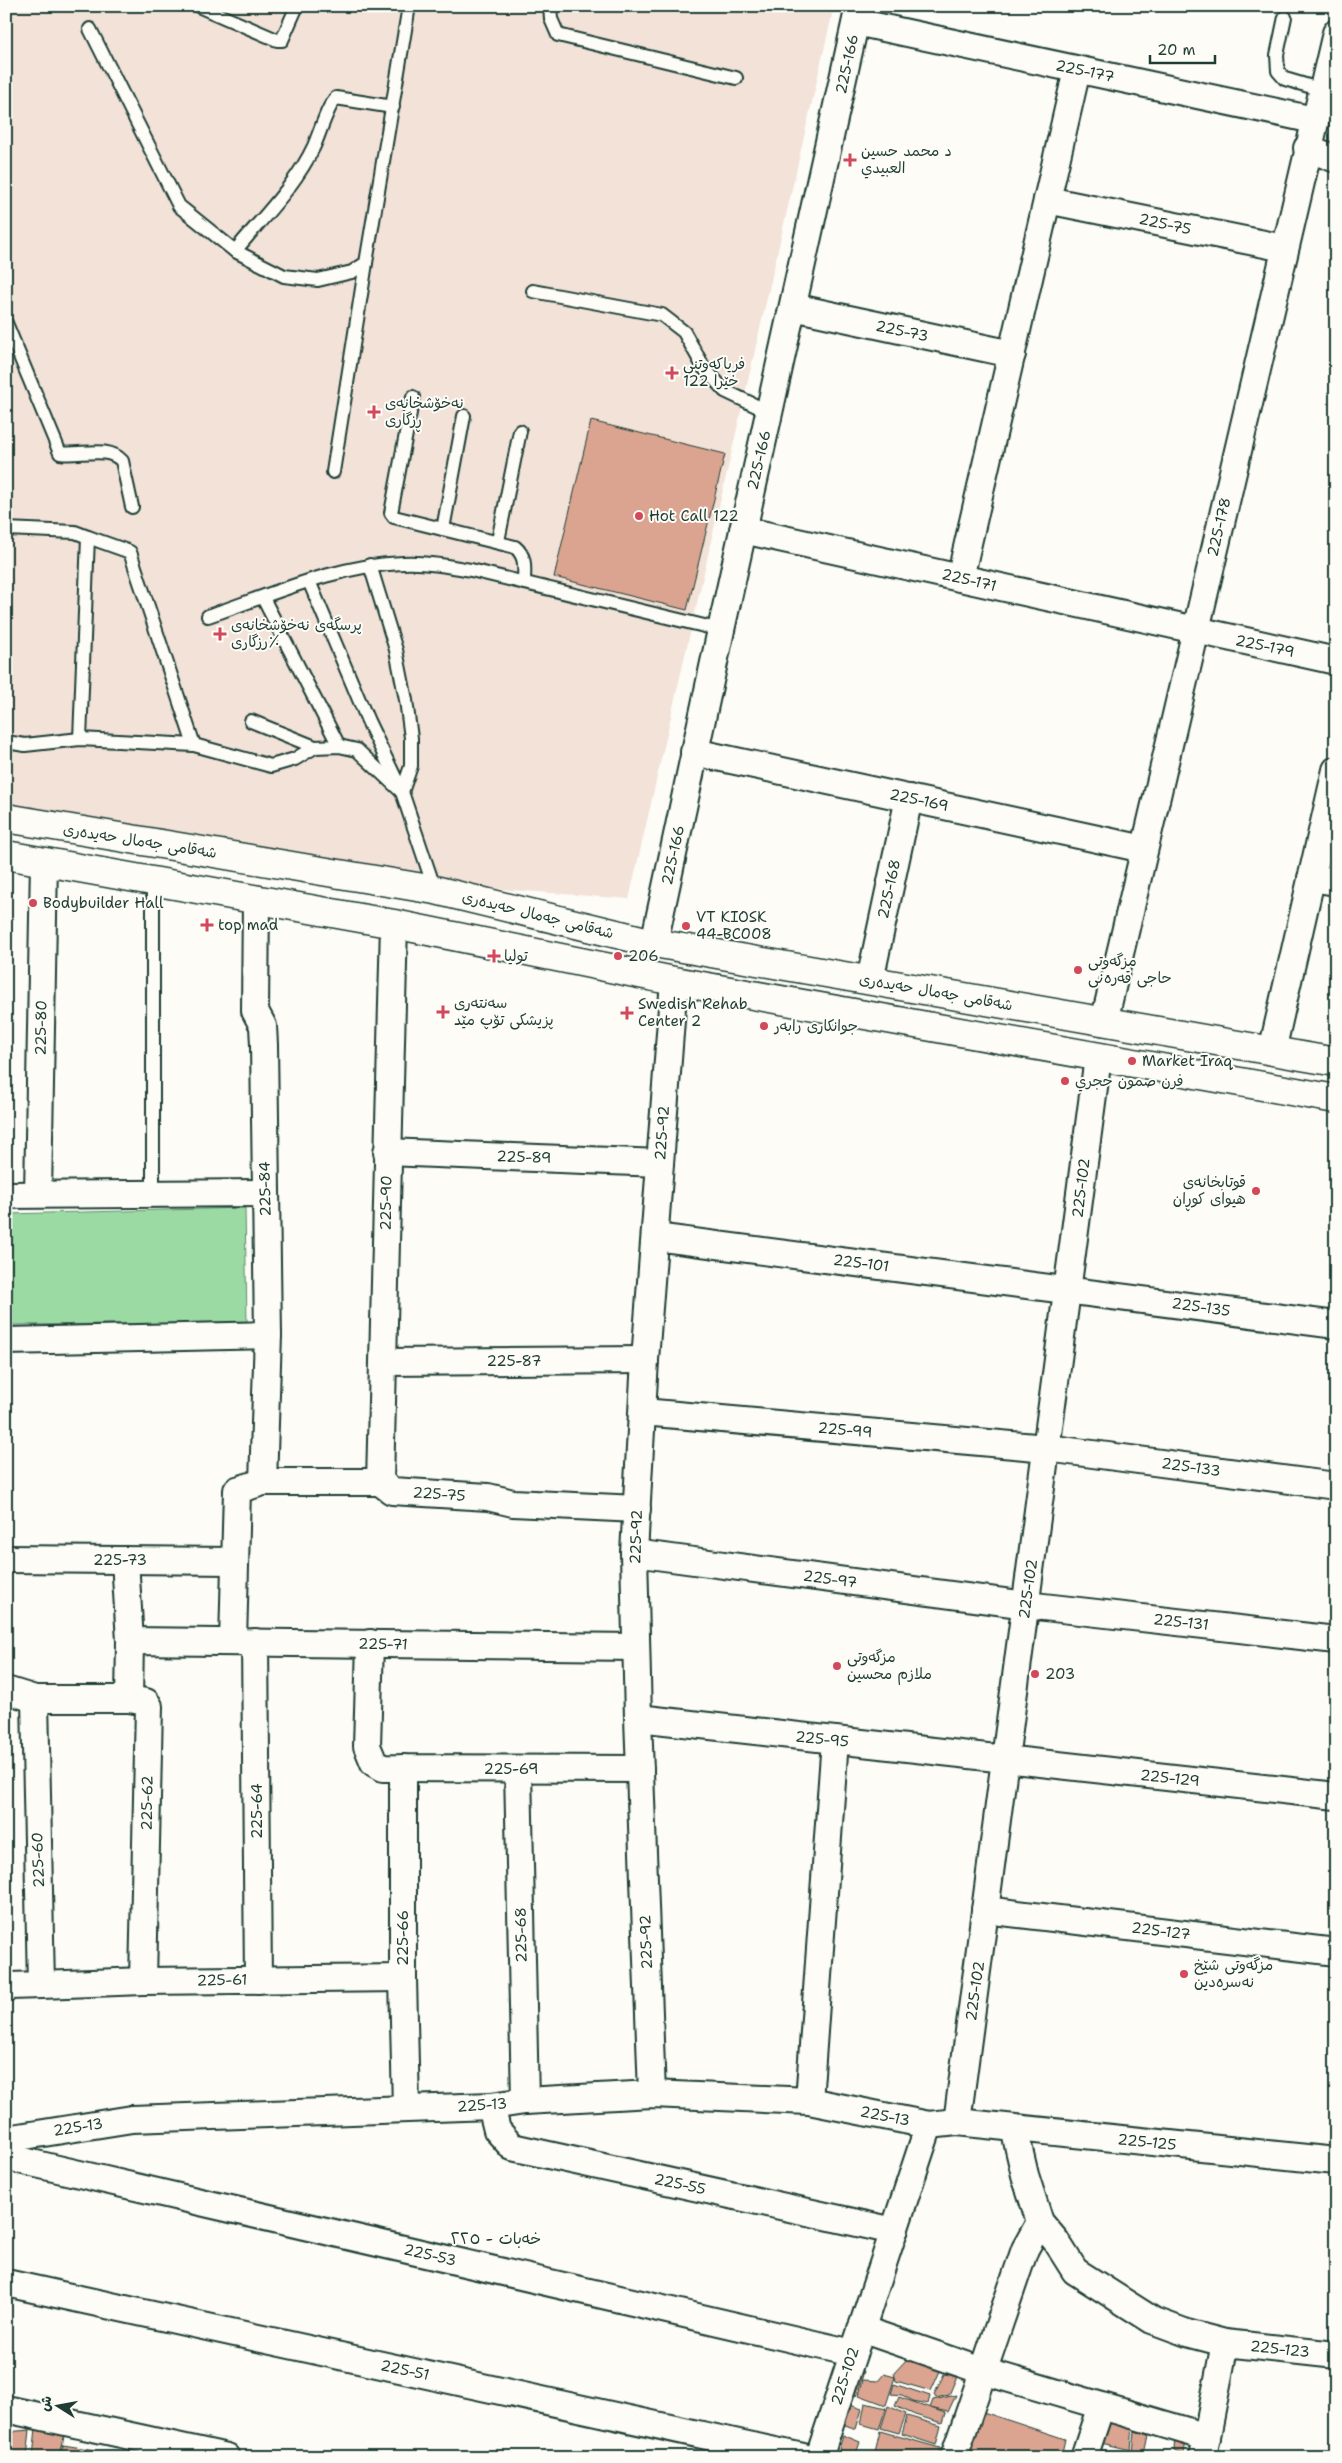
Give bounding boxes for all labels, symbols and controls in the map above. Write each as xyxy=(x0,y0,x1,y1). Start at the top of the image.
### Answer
street label: 225-166 xyxy=(831,32,863,96)
scale bar xyxy=(1150,32,1214,64)
text: 20 m xyxy=(1157,40,1196,60)
street label: 225-177 xyxy=(1054,55,1116,87)
place label: د محمد حسين العبيدي xyxy=(861,141,952,179)
marker: د محمد حسين العبيدي xyxy=(843,153,857,167)
street label: 225-75 xyxy=(1137,209,1193,239)
street label: 225-73 xyxy=(874,316,930,346)
place label: فریاکەوتنی خێرا 122 xyxy=(683,354,745,391)
marker: فریاکەوتنی خێرا 122 xyxy=(665,366,679,380)
place label: نەخۆشخانەی ڕزگاری xyxy=(385,393,464,433)
marker: نەخۆشخانەی ڕزگاری xyxy=(367,405,381,419)
street label: 225-166 xyxy=(742,428,776,492)
street label: 225-178 xyxy=(1202,495,1236,559)
place label: Hot Call 122 xyxy=(649,506,739,526)
marker: Hot Call 122 xyxy=(633,510,645,522)
street label: 225-171 xyxy=(940,564,998,596)
place label: پرسگەی نەخۆشخانەی رزگاری٪ xyxy=(231,615,362,652)
marker: پرسگەی نەخۆشخانەی رزگاری٪ xyxy=(213,627,227,641)
street label: 225-179 xyxy=(1233,630,1297,662)
street label: 225-169 xyxy=(888,784,950,816)
street label: شەقامی جەمال حەیدەری xyxy=(62,819,218,863)
street label: 225-166 xyxy=(657,823,689,887)
street label: 225-168 xyxy=(873,857,905,921)
street label: شەقامی جەمال حەیدەری xyxy=(460,886,616,944)
place label: Bodybuilder Hall xyxy=(43,893,164,913)
marker: Bodybuilder Hall xyxy=(27,897,39,909)
place label: VT KIOSK 44-BC008 xyxy=(696,907,772,944)
place label: top mad xyxy=(218,915,279,935)
marker: top mad xyxy=(200,918,214,932)
marker: VT KIOSK 44-BC008 xyxy=(680,920,692,932)
place label: تولیا xyxy=(504,946,528,966)
place label: 206 xyxy=(628,946,659,966)
marker: تولیا xyxy=(488,950,500,962)
marker: 206 xyxy=(612,950,624,962)
place label: مزگەوتی حاجی قەرەنی xyxy=(1088,951,1172,988)
marker: مزگەوتی حاجی قەرەنی xyxy=(1072,964,1084,976)
street label: شەقامی جەمال حەیدەری xyxy=(858,969,1014,1015)
place label: سەنتەری پزیشکی تۆپ مێد xyxy=(454,993,554,1030)
place label: Swedish Rehab Center 2 xyxy=(638,994,748,1031)
street label: 225-80 xyxy=(31,1000,51,1056)
marker: سەنتەری پزیشکی تۆپ مێد xyxy=(436,1005,450,1019)
marker: Swedish Rehab Center 2 xyxy=(620,1006,634,1020)
place label: جوانکاری رابەر xyxy=(773,1016,858,1036)
marker: جوانکاری رابەر xyxy=(758,1020,770,1032)
place label: Market Iraq xyxy=(1142,1051,1233,1071)
marker: Market Iraq xyxy=(1126,1055,1138,1067)
place label: فرن صمون حجري xyxy=(1075,1071,1183,1092)
marker: فرن صمون حجري xyxy=(1059,1075,1071,1087)
street label: 225-92 xyxy=(650,1105,674,1161)
street label: 225-89 xyxy=(496,1146,552,1168)
street label: 225-102 xyxy=(1067,1157,1095,1219)
street label: 225-84 xyxy=(255,1161,275,1217)
place label: قوتابخانەی هیوای کوڕان xyxy=(1173,1172,1246,1212)
street label: 225-90 xyxy=(376,1175,396,1231)
marker: قوتابخانەی هیوای کوڕان xyxy=(1250,1185,1262,1197)
street label: 225-101 xyxy=(832,1250,890,1276)
street label: 225-135 xyxy=(1170,1293,1232,1321)
street label: 225-87 xyxy=(487,1351,541,1371)
street label: 225-99 xyxy=(817,1418,873,1442)
street label: 225-133 xyxy=(1160,1453,1222,1481)
street label: 225-75 xyxy=(412,1482,466,1506)
street label: 225-92 xyxy=(625,1509,647,1565)
street label: 225-73 xyxy=(93,1550,147,1570)
street label: 225-102 xyxy=(1014,1558,1042,1620)
street label: 225-97 xyxy=(802,1565,858,1593)
street label: 225-131 xyxy=(1152,1609,1210,1635)
street label: 225-71 xyxy=(358,1634,408,1654)
place label: مزگه‌وتی ملازم محسین xyxy=(847,1647,932,1685)
marker: مزگه‌وتی ملازم محسین xyxy=(831,1660,843,1672)
place label: 203 xyxy=(1045,1664,1075,1684)
marker: 203 xyxy=(1029,1668,1041,1680)
street label: 225-95 xyxy=(794,1726,850,1752)
street label: 225-69 xyxy=(483,1759,539,1779)
street label: 225-129 xyxy=(1139,1765,1201,1791)
street label: 225-62 xyxy=(137,1775,157,1831)
street label: 225-64 xyxy=(247,1783,267,1839)
street label: 225-60 xyxy=(27,1832,49,1888)
street label: 225-68 xyxy=(511,1907,531,1963)
street label: 225-66 xyxy=(393,1910,413,1966)
street label: 225-92 xyxy=(635,1914,657,1970)
street label: 225-127 xyxy=(1130,1917,1192,1945)
place label: مزگه‌وتی شێخ نه‌سرەدین xyxy=(1194,1955,1273,1992)
street label: 225-102 xyxy=(961,1960,989,2022)
marker: مزگه‌وتی شێخ نه‌سرەدین xyxy=(1178,1968,1190,1980)
street label: 225-61 xyxy=(196,1970,248,1990)
street label: 225-13 xyxy=(456,2093,508,2117)
street label: 225-13 xyxy=(858,2101,912,2131)
street label: 225-13 xyxy=(52,2113,104,2141)
street label: 225-125 xyxy=(1117,2129,1177,2155)
street label: 225-55 xyxy=(652,2169,708,2199)
district label: خەبات - ٢٢٥ xyxy=(451,2228,541,2249)
street label: 225-53 xyxy=(402,2239,458,2271)
street label: 225-123 xyxy=(1249,2336,1311,2362)
street label: 225-102 xyxy=(826,2344,864,2408)
street label: 225-51 xyxy=(379,2355,431,2385)
north arrow xyxy=(32,2380,82,2430)
text: ش xyxy=(35,2394,56,2413)

